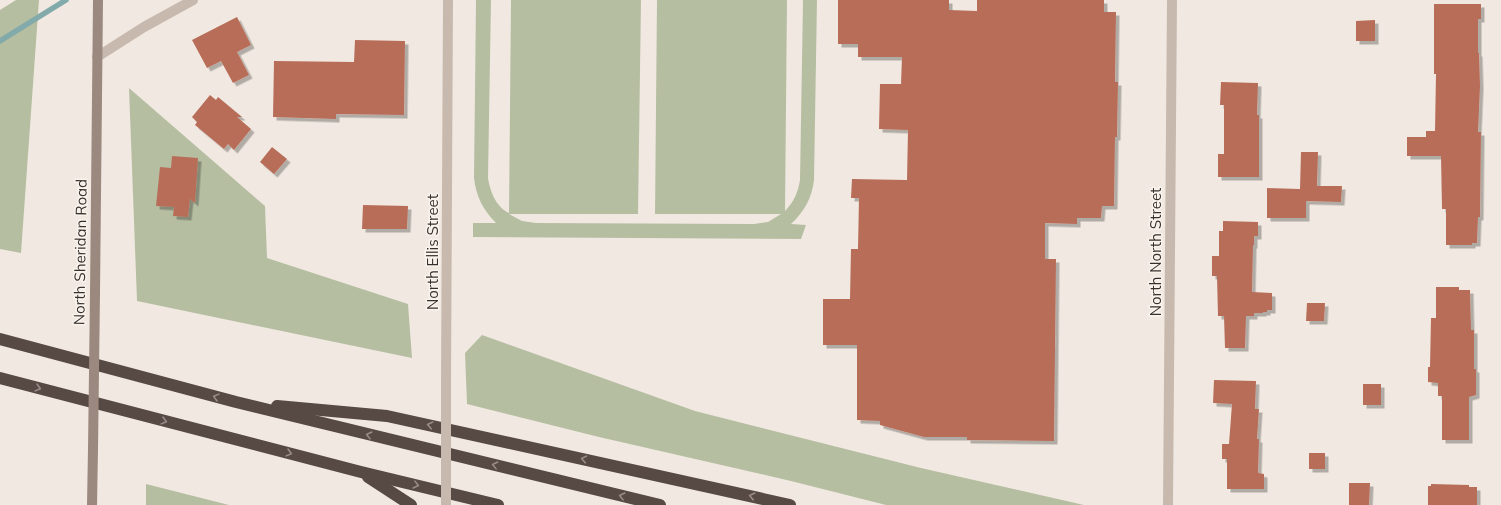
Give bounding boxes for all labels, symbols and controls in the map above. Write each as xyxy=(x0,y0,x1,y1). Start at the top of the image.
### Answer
street label: North Sheridan Road xyxy=(69,179,91,325)
street label: North North Street xyxy=(1146,188,1165,316)
street label: North Ellis Street xyxy=(423,194,442,310)
one-way arrow xyxy=(34,383,41,392)
one-way arrow xyxy=(212,393,219,402)
one-way arrow xyxy=(160,416,167,424)
one-way arrow xyxy=(427,422,433,430)
one-way arrow xyxy=(366,431,372,439)
one-way arrow xyxy=(286,449,293,457)
one-way arrow xyxy=(581,456,587,464)
one-way arrow xyxy=(492,462,499,470)
one-way arrow xyxy=(412,480,419,489)
one-way arrow xyxy=(618,492,625,500)
one-way arrow xyxy=(749,493,755,501)

